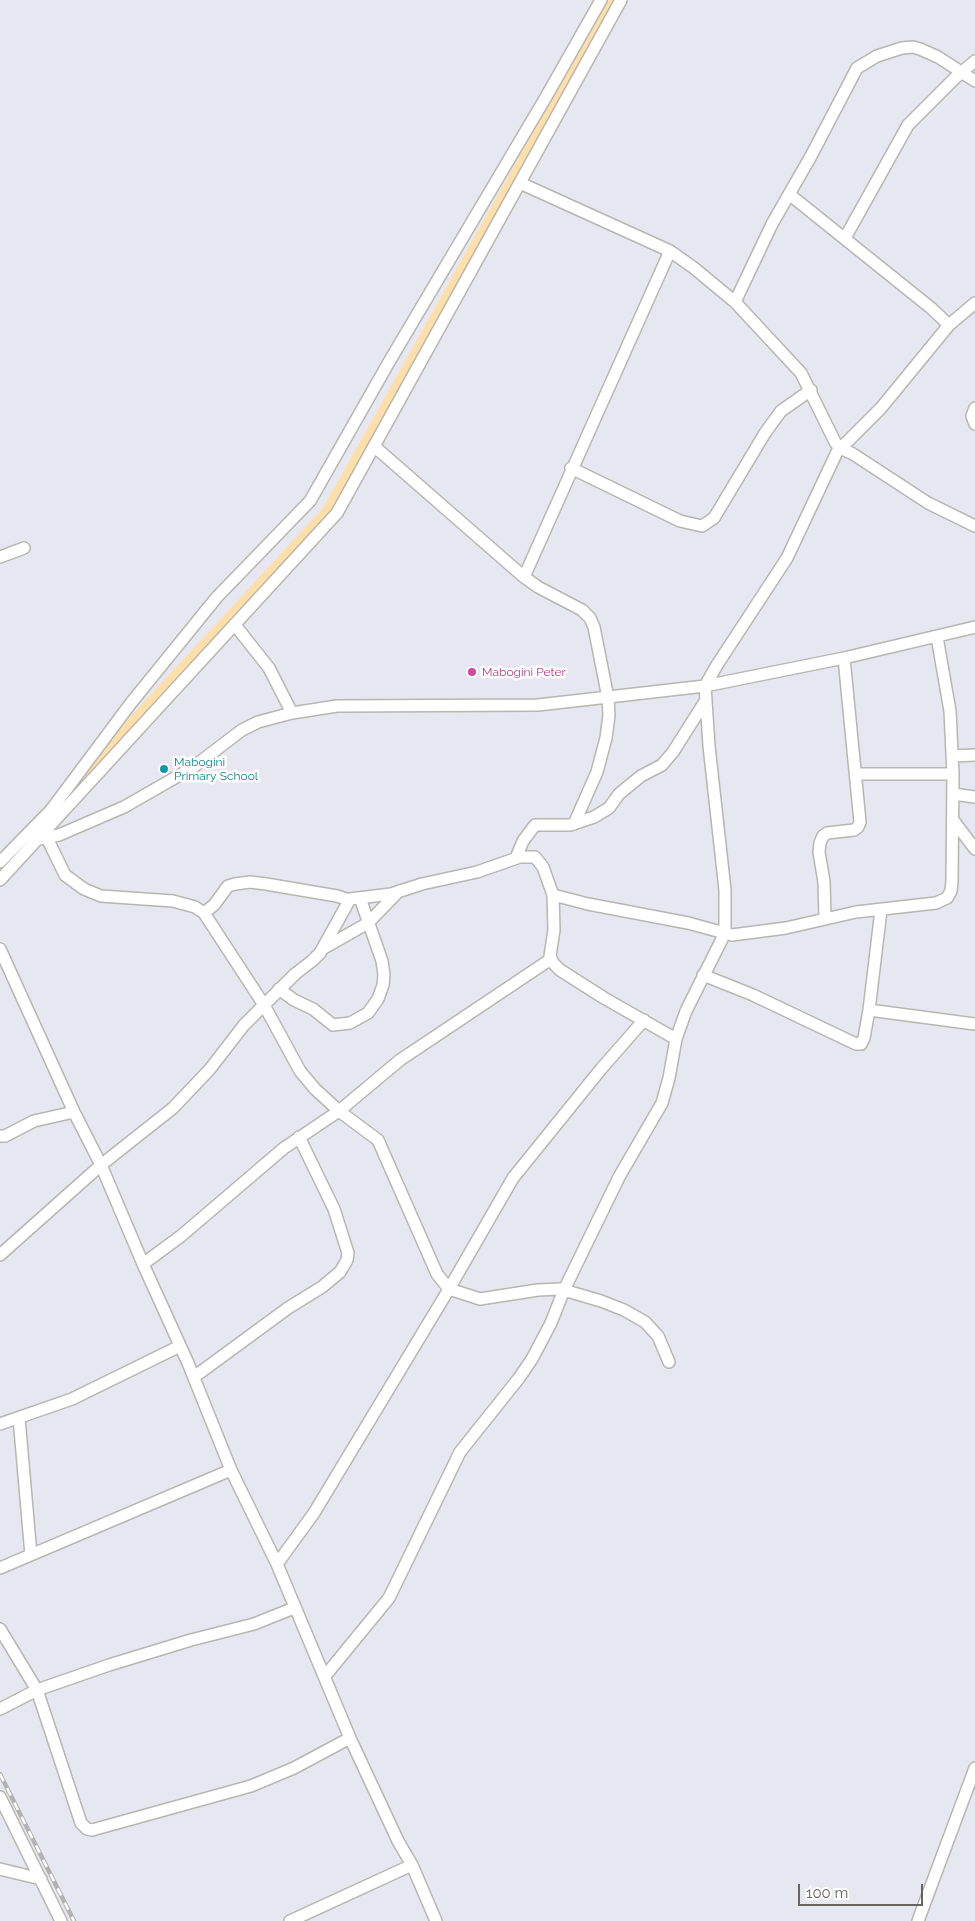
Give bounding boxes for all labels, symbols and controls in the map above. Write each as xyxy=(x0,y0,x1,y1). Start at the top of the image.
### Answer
place label: Mabogini Peter xyxy=(482,665,566,679)
marker: Mabogini Peter xyxy=(466,666,478,678)
place label: Mabogini Primary School xyxy=(174,755,258,783)
marker: Mabogini Primary School xyxy=(158,763,170,775)
scale bar xyxy=(800,1874,925,1906)
text: 100 m xyxy=(806,1884,848,1902)

